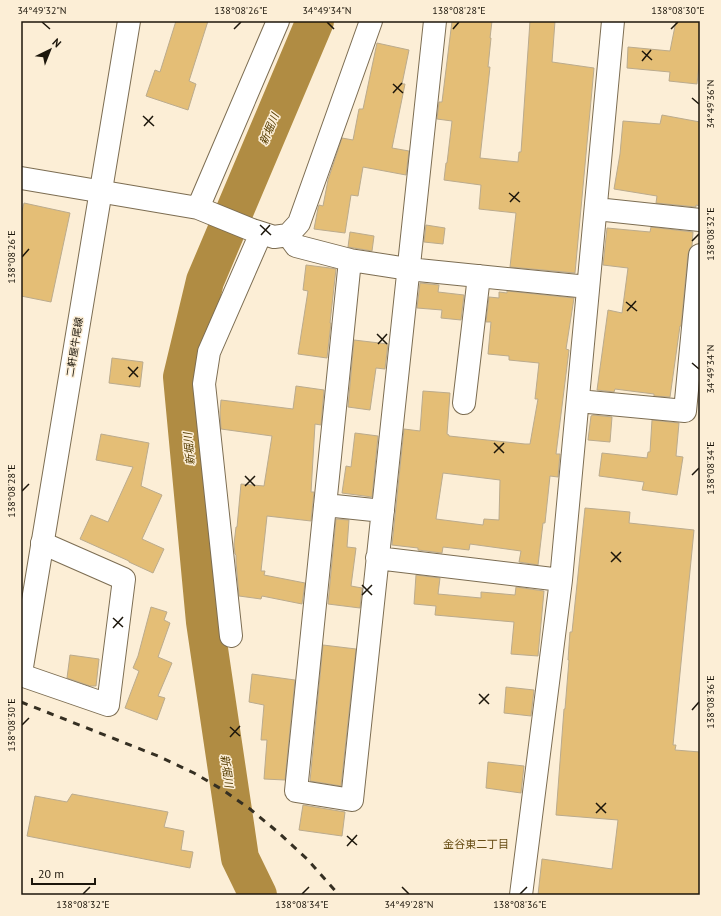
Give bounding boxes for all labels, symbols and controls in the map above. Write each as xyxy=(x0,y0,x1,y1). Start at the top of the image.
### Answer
text: 34°49'32"N xyxy=(17,4,67,17)
text: 138°08'26"E xyxy=(214,4,268,17)
text: 34°49'34"N xyxy=(302,4,352,17)
text: 138°08'28"E xyxy=(432,4,486,17)
text: 138°08'30"E xyxy=(651,4,705,17)
north arrow xyxy=(30,30,70,70)
text: N xyxy=(49,35,64,50)
text: 34°49'36"N xyxy=(704,79,717,129)
water label: 新堀川 xyxy=(256,110,282,147)
text: 138°08'32"E xyxy=(704,207,717,261)
text: 138°08'26"E xyxy=(5,230,18,284)
street label: 二軒屋牛尾線 xyxy=(63,316,86,378)
text: 34°49'34"N xyxy=(704,344,717,394)
water label: 新堀川 xyxy=(181,431,197,466)
text: 138°08'34"E xyxy=(704,441,717,495)
text: 138°08'28"E xyxy=(5,464,18,518)
text: 138°08'36"E xyxy=(704,675,717,729)
text: 138°08'30"E xyxy=(5,698,18,752)
water label: 新堀川 xyxy=(218,754,236,789)
district label: 金谷東二丁目 xyxy=(443,837,509,851)
scale bar xyxy=(32,860,95,886)
text: 20 m xyxy=(38,866,64,881)
text: 138°08'32"E xyxy=(56,898,110,911)
text: 138°08'34"E xyxy=(275,898,329,911)
text: 34°49'28"N xyxy=(384,898,434,911)
text: 138°08'36"E xyxy=(493,898,547,911)

